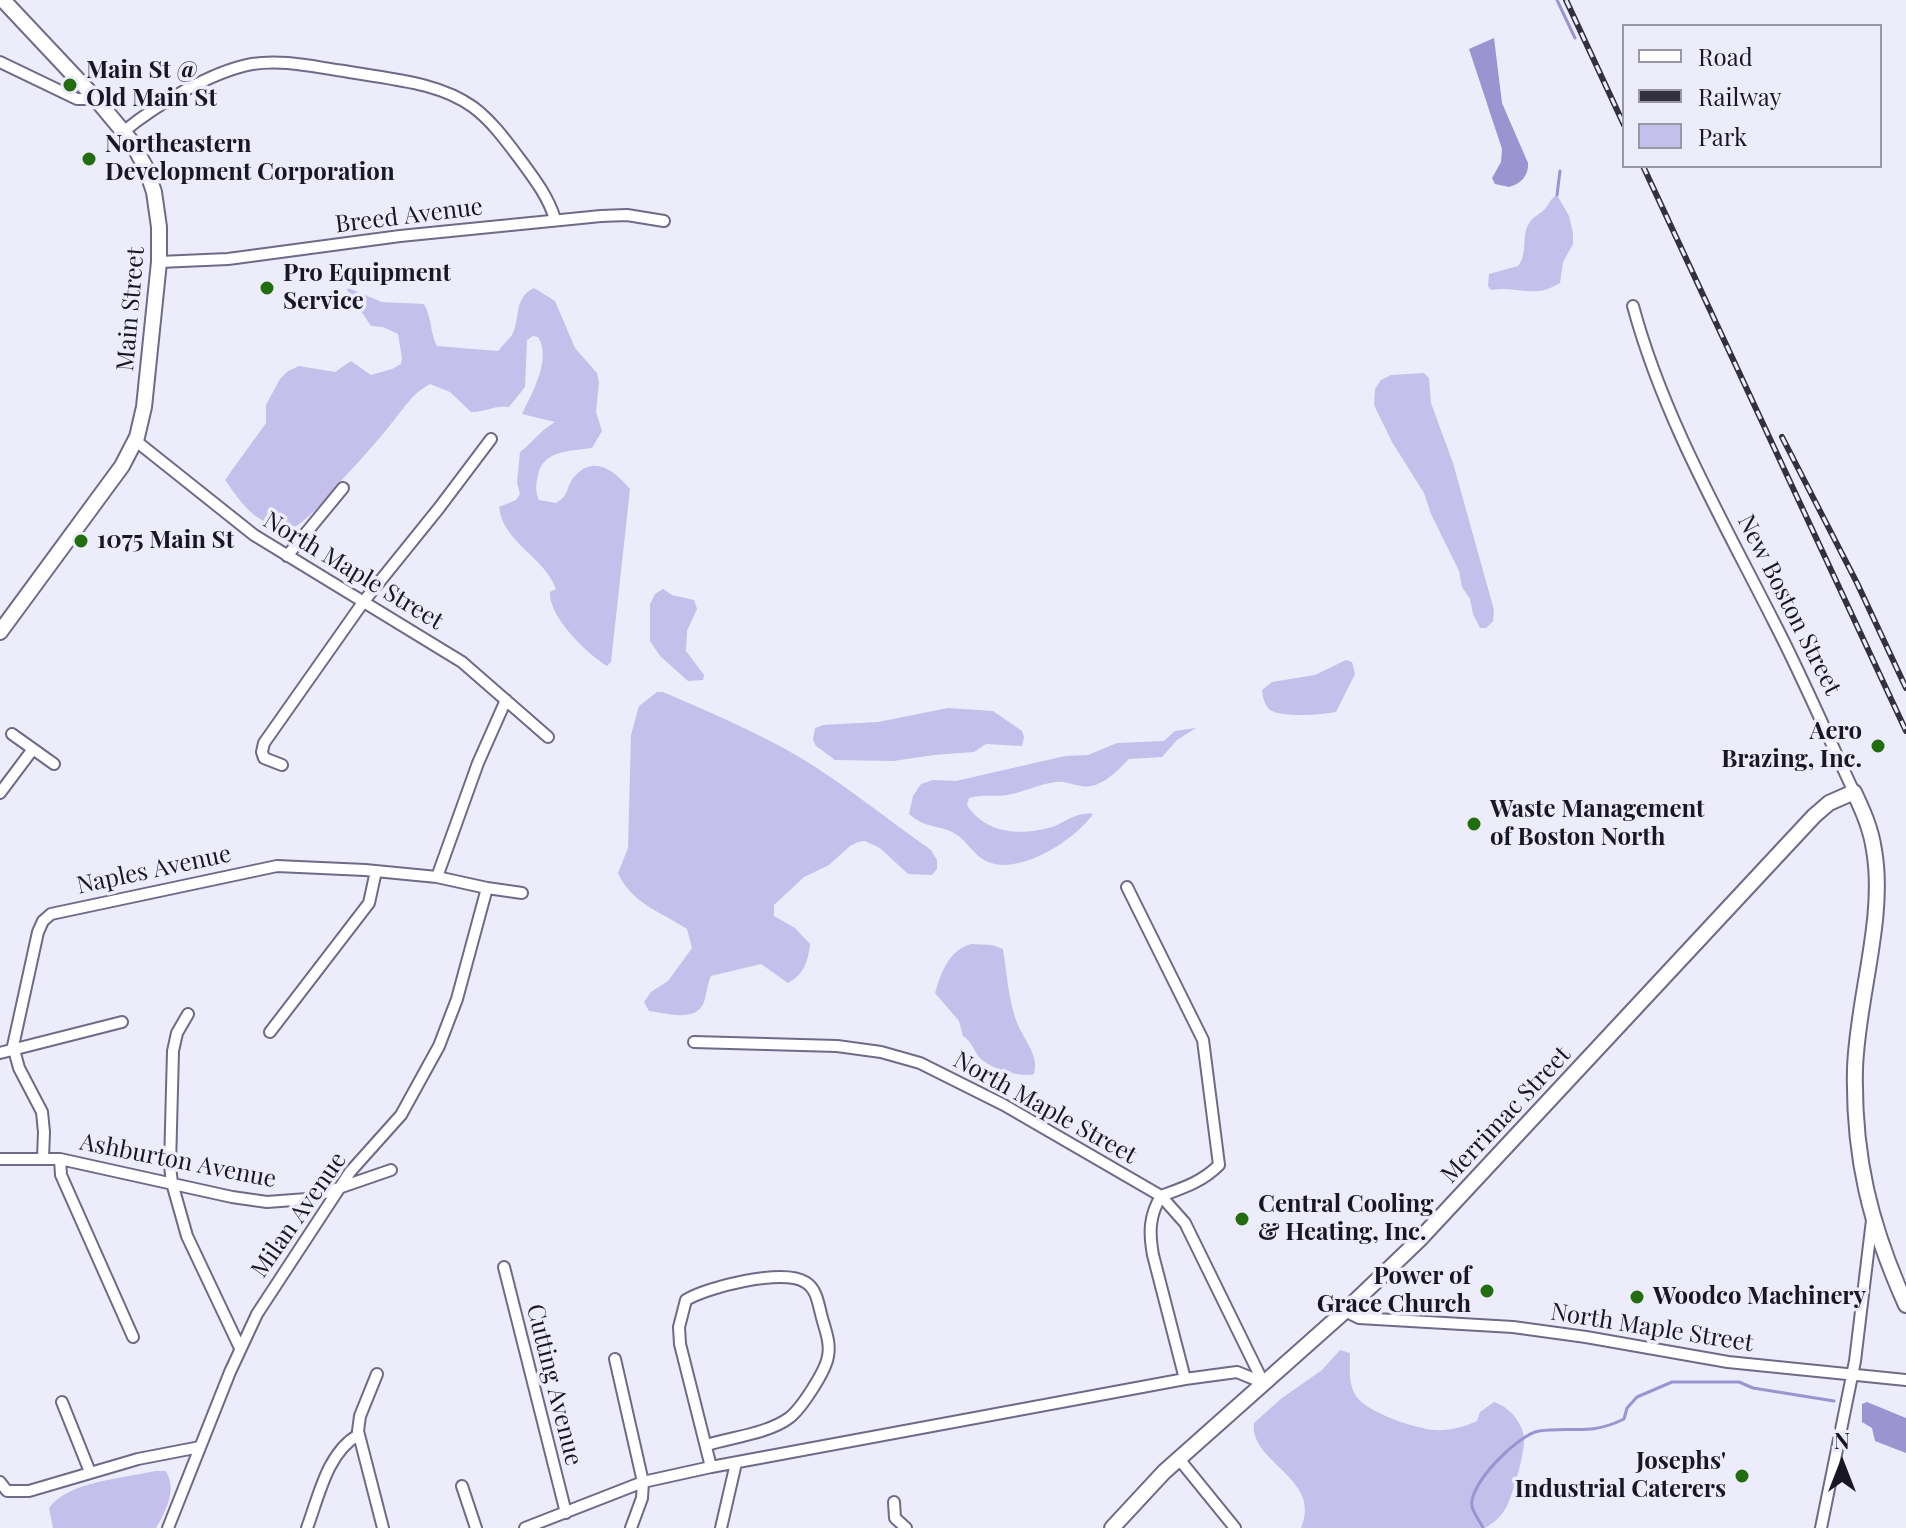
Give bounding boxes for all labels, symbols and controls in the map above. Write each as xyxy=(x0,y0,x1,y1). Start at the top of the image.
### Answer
legend xyxy=(1622,24,1882,168)
text: Road xyxy=(1698,40,1753,72)
place label: Main St @ Old Main St xyxy=(86,57,217,113)
marker: Main St @ Old Main St xyxy=(61,76,79,94)
text: Railway xyxy=(1698,80,1782,112)
text: Park xyxy=(1698,120,1747,152)
place label: Northeastern Development Corporation xyxy=(105,131,395,187)
marker: Northeastern Development Corporation xyxy=(80,150,98,168)
street label: Breed Avenue xyxy=(334,193,484,239)
street label: Main Street xyxy=(111,246,151,372)
place label: Pro Equipment Service xyxy=(283,260,451,316)
marker: Pro Equipment Service xyxy=(258,279,276,297)
street label: North Maple Street xyxy=(258,506,448,636)
street label: New Boston Street xyxy=(1731,510,1847,700)
place label: 1075 Main St xyxy=(97,527,234,555)
marker: 1075 Main St xyxy=(72,532,90,550)
place label: Aero Brazing, Inc. xyxy=(1721,718,1862,774)
marker: Aero Brazing, Inc. xyxy=(1869,737,1887,755)
place label: Waste Management of Boston North xyxy=(1490,796,1705,852)
marker: Waste Management of Boston North xyxy=(1465,815,1483,833)
street label: Naples Avenue xyxy=(74,840,234,900)
street label: Merrimac Street xyxy=(1435,1041,1577,1189)
street label: North Maple Street xyxy=(948,1046,1142,1170)
street label: Ashburton Avenue xyxy=(77,1128,279,1194)
street label: Milan Avenue xyxy=(245,1147,353,1283)
place label: Central Cooling & Heating, Inc. xyxy=(1258,1191,1433,1247)
marker: Central Cooling & Heating, Inc. xyxy=(1233,1210,1251,1228)
place label: Power of Grace Church xyxy=(1317,1263,1471,1319)
marker: Power of Grace Church xyxy=(1478,1282,1496,1300)
place label: Woodco Machinery xyxy=(1653,1283,1866,1311)
marker: Woodco Machinery xyxy=(1628,1288,1646,1306)
street label: North Maple Street xyxy=(1549,1298,1755,1358)
street label: Cutting Avenue xyxy=(520,1301,588,1469)
north arrow xyxy=(1802,1424,1882,1504)
text: N xyxy=(1834,1425,1850,1455)
place label: Josephs' Industrial Caterers xyxy=(1515,1448,1726,1504)
marker: Josephs' Industrial Caterers xyxy=(1733,1467,1751,1485)

